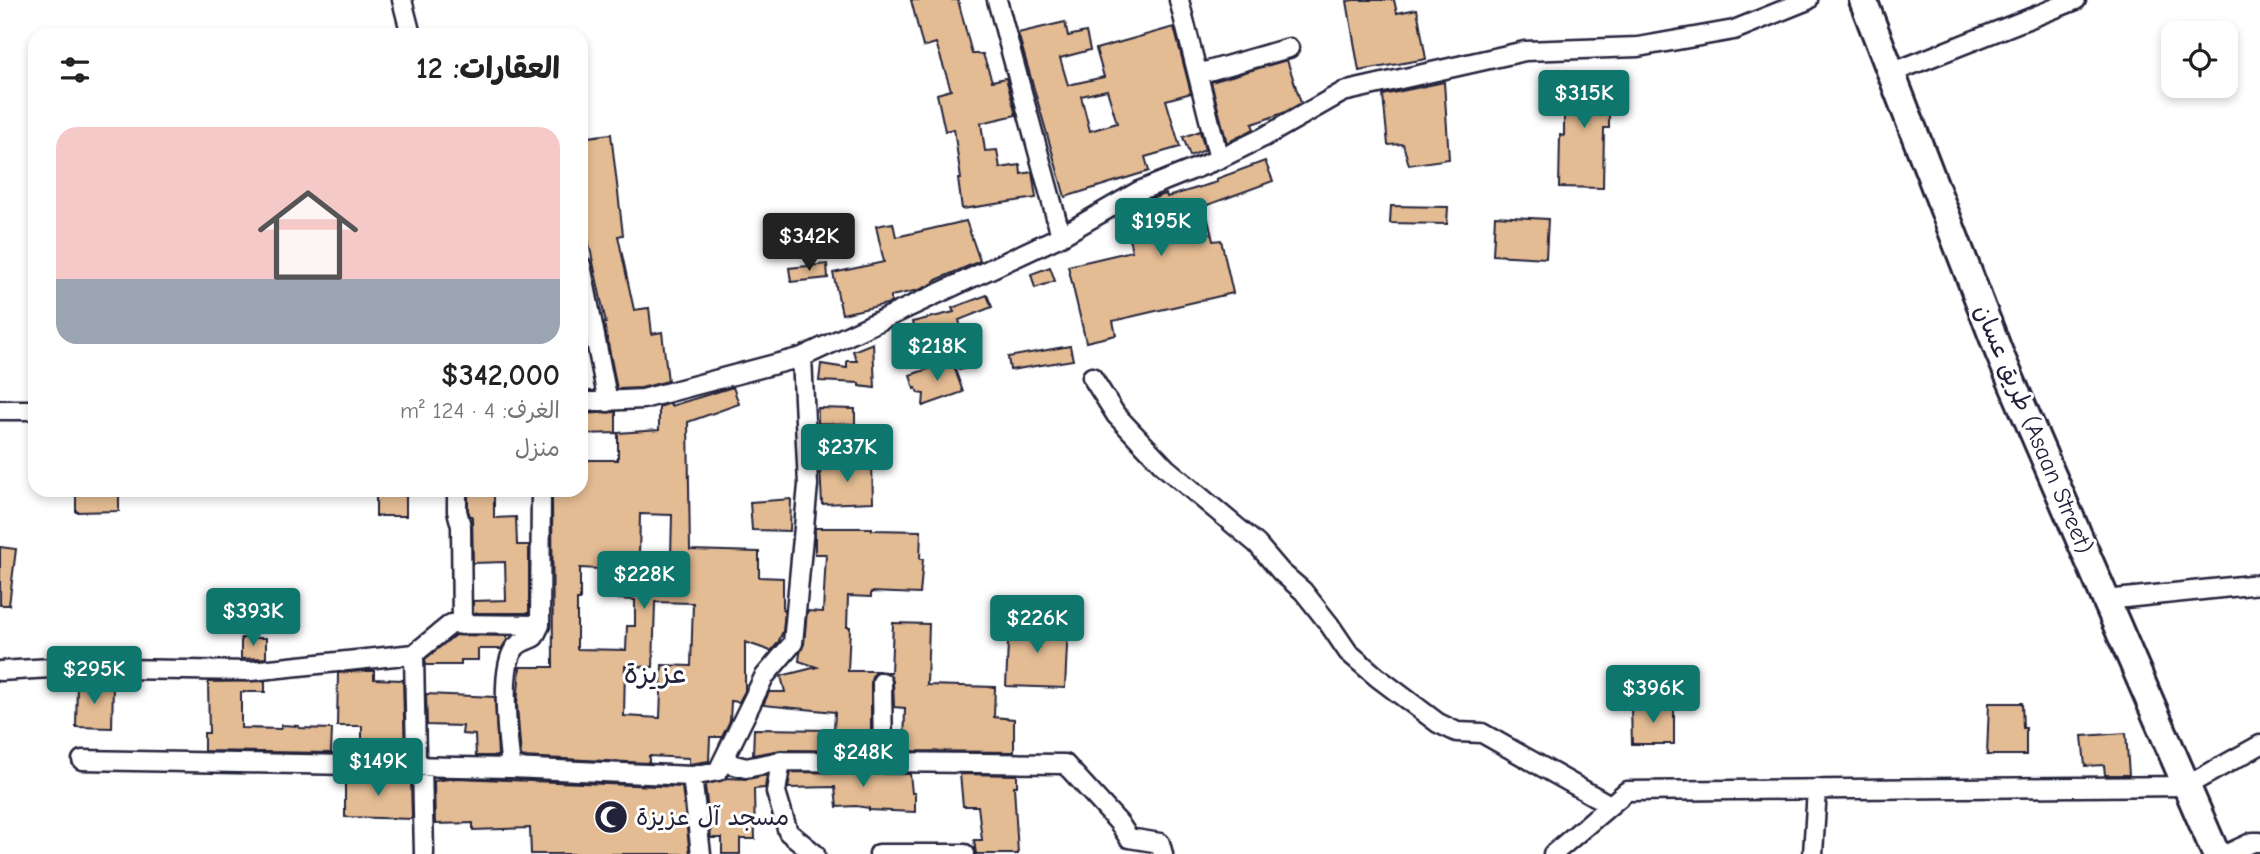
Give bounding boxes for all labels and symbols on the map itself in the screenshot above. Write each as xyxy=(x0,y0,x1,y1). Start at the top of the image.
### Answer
pin: $315K xyxy=(1535,71,1633,130)
pin: $195K xyxy=(1112,198,1210,258)
pin: $342K xyxy=(760,214,858,273)
street label: طريق عسان (Asaan Street) xyxy=(1969,300,2099,558)
pin: $218K xyxy=(888,324,986,383)
pin: $237K xyxy=(798,424,896,484)
pin: $228K xyxy=(595,552,693,611)
pin: $393K xyxy=(204,588,302,648)
pin: $226K xyxy=(988,596,1086,655)
pin: $295K xyxy=(45,646,143,706)
district label: عزيزة xyxy=(624,658,686,690)
pin: $396K xyxy=(1604,666,1702,725)
pin: $248K xyxy=(814,730,912,789)
pin: $149K xyxy=(329,738,427,798)
mosque icon: مسجد آل عزيزة xyxy=(592,798,630,836)
place label: مسجد آل عزيزة xyxy=(636,803,789,831)

